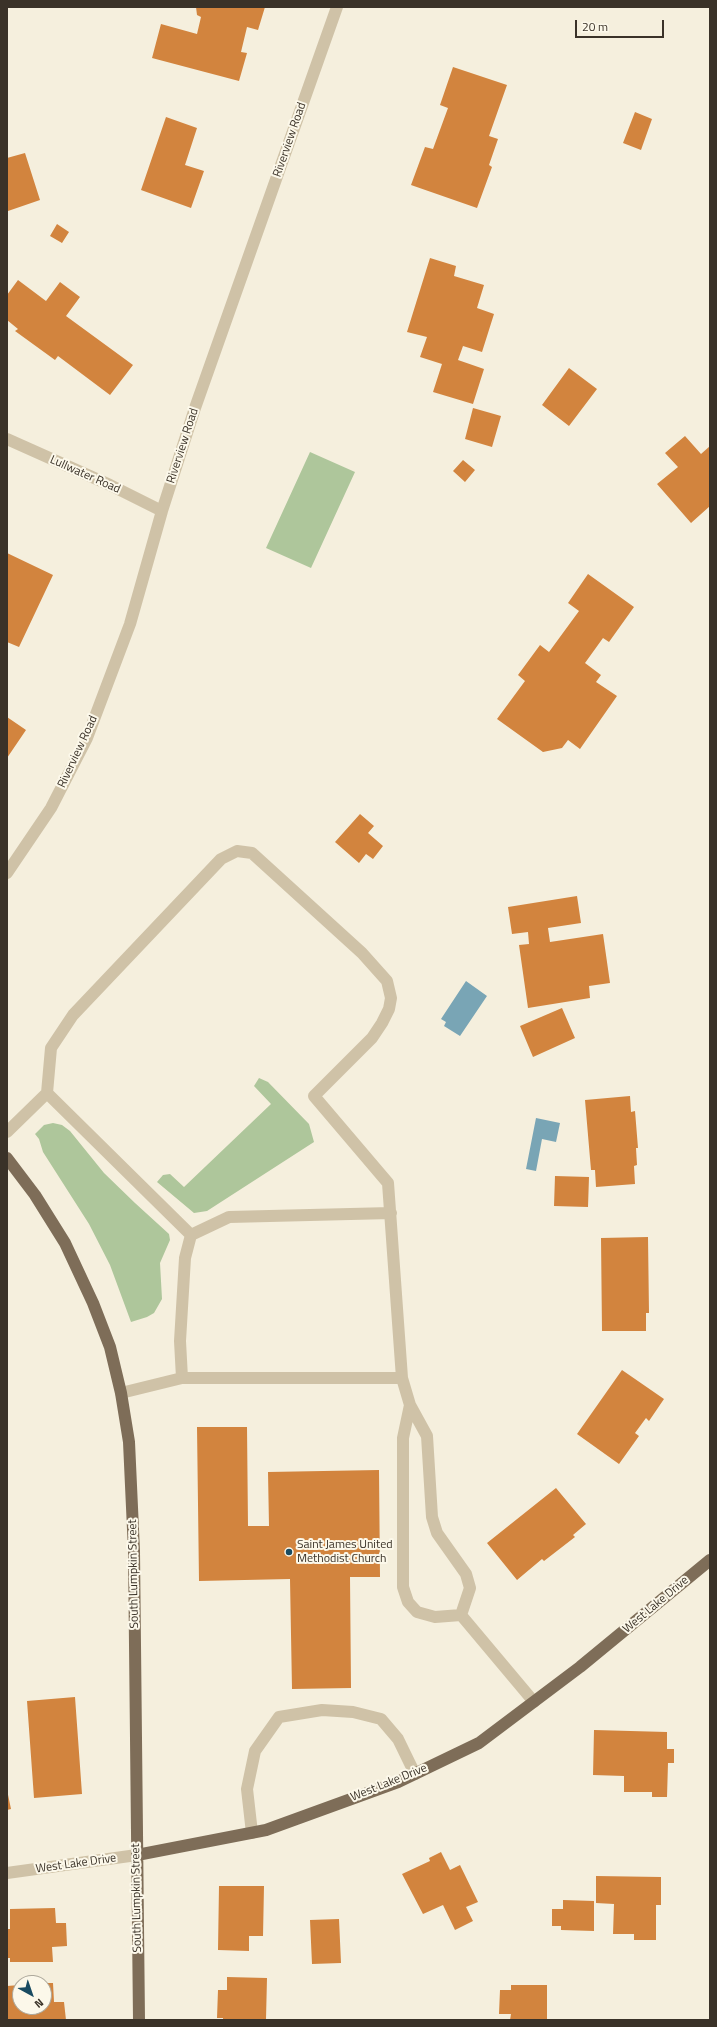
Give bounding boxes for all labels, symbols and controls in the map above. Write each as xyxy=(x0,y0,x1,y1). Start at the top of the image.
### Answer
scale bar xyxy=(577,12,666,38)
text: 20 m xyxy=(582,17,608,36)
street label: Riverview Road xyxy=(270,101,310,179)
street label: Riverview Road xyxy=(164,407,202,485)
street label: Lullwater Road xyxy=(47,453,123,497)
street label: Riverview Road xyxy=(55,714,101,790)
street label: South Lumpkin Street xyxy=(126,1519,142,1629)
place label: Saint James United Methodist Church xyxy=(297,1538,393,1566)
marker: Saint James United Methodist Church xyxy=(284,1547,294,1557)
street label: West Lake Drive xyxy=(620,1573,692,1637)
street label: West Lake Drive xyxy=(349,1761,429,1805)
street label: South Lumpkin Street xyxy=(129,1843,145,1953)
street label: West Lake Drive xyxy=(35,1851,117,1877)
north arrow xyxy=(12,1975,52,2015)
text: N xyxy=(31,1995,47,2012)

